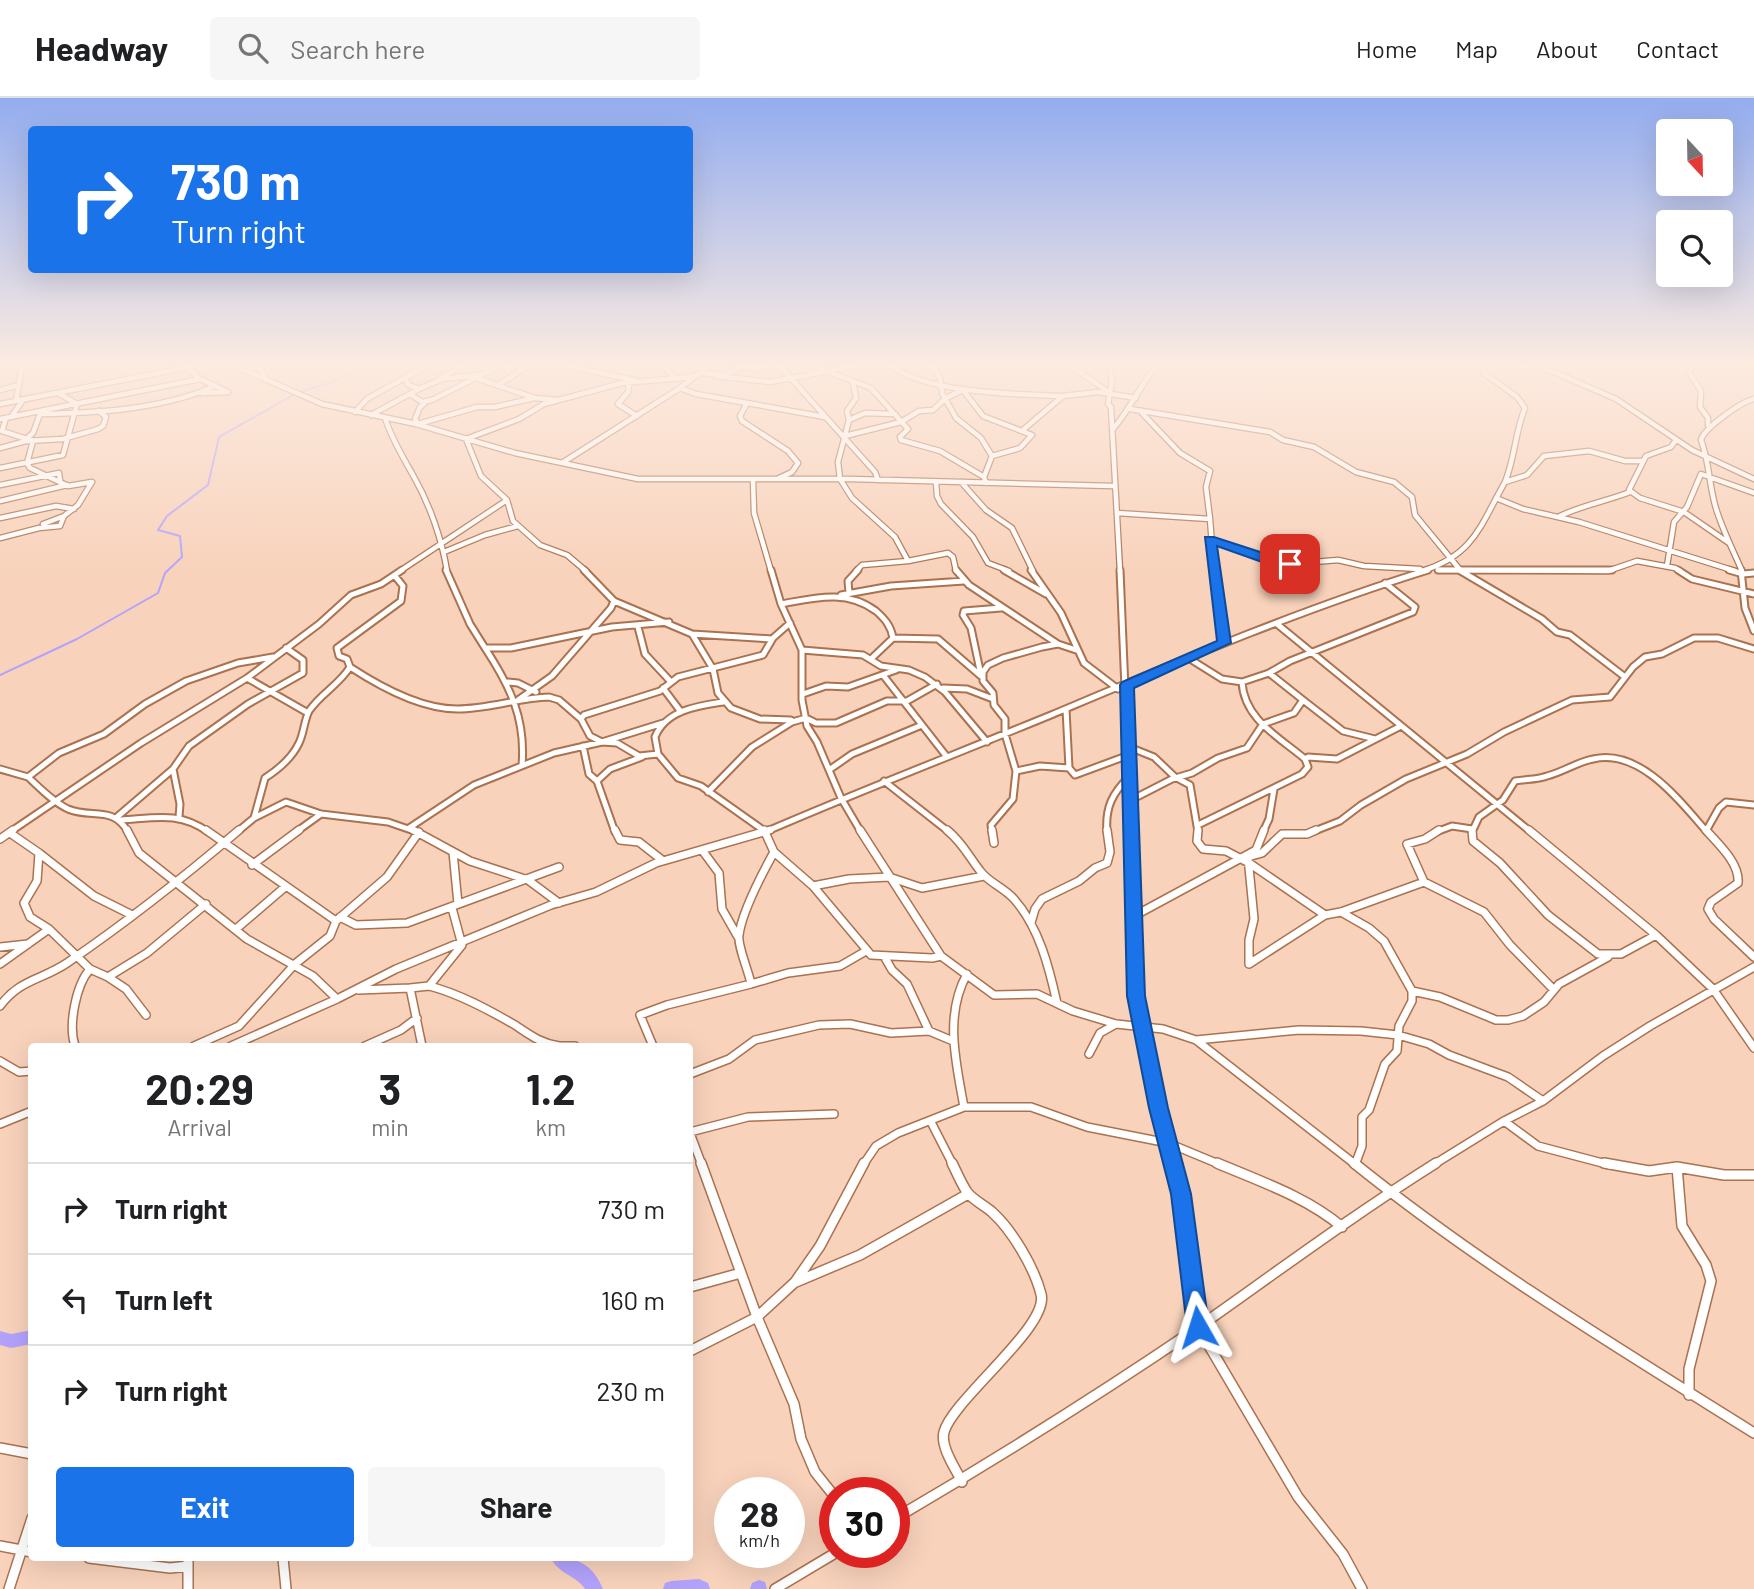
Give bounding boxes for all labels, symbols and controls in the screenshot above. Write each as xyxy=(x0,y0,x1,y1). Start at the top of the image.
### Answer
search box xyxy=(210,17,700,80)
text: Headway xyxy=(35,28,168,68)
icon: search xyxy=(234,29,272,67)
text: Search here xyxy=(290,33,425,64)
text: Home xyxy=(1356,34,1417,63)
text: Map xyxy=(1455,34,1498,63)
text: About xyxy=(1536,34,1598,63)
text: Contact xyxy=(1636,34,1719,63)
north arrow xyxy=(1656,119,1732,196)
map controls xyxy=(1656,119,1733,287)
text: 730 m xyxy=(171,151,300,210)
icon: right xyxy=(56,154,147,245)
button: search xyxy=(1656,210,1733,287)
text: Turn right xyxy=(171,211,306,249)
pin xyxy=(1260,534,1320,594)
icon: arrive xyxy=(1271,545,1309,583)
text: 20:29 xyxy=(145,1063,254,1113)
text: 3 xyxy=(379,1063,401,1113)
text: 1.2 xyxy=(526,1063,576,1113)
text: Arrival xyxy=(167,1113,232,1141)
text: min xyxy=(371,1113,409,1141)
text: km xyxy=(536,1113,566,1141)
icon: right xyxy=(56,1190,94,1228)
text: Turn right xyxy=(115,1193,228,1224)
text: 730 m xyxy=(598,1193,665,1224)
icon: left xyxy=(56,1281,94,1319)
text: Turn left xyxy=(115,1284,213,1315)
text: 160 m xyxy=(601,1284,665,1315)
position arrow xyxy=(1161,1290,1235,1364)
icon: right xyxy=(56,1372,94,1410)
text: Turn right xyxy=(115,1375,228,1406)
text: 230 m xyxy=(596,1375,665,1406)
button: Exit xyxy=(56,1467,354,1547)
button: Share xyxy=(368,1467,665,1547)
speed limit sign: 30 xyxy=(819,1477,910,1568)
text: 28 xyxy=(740,1492,779,1534)
text: km/h xyxy=(739,1529,780,1551)

